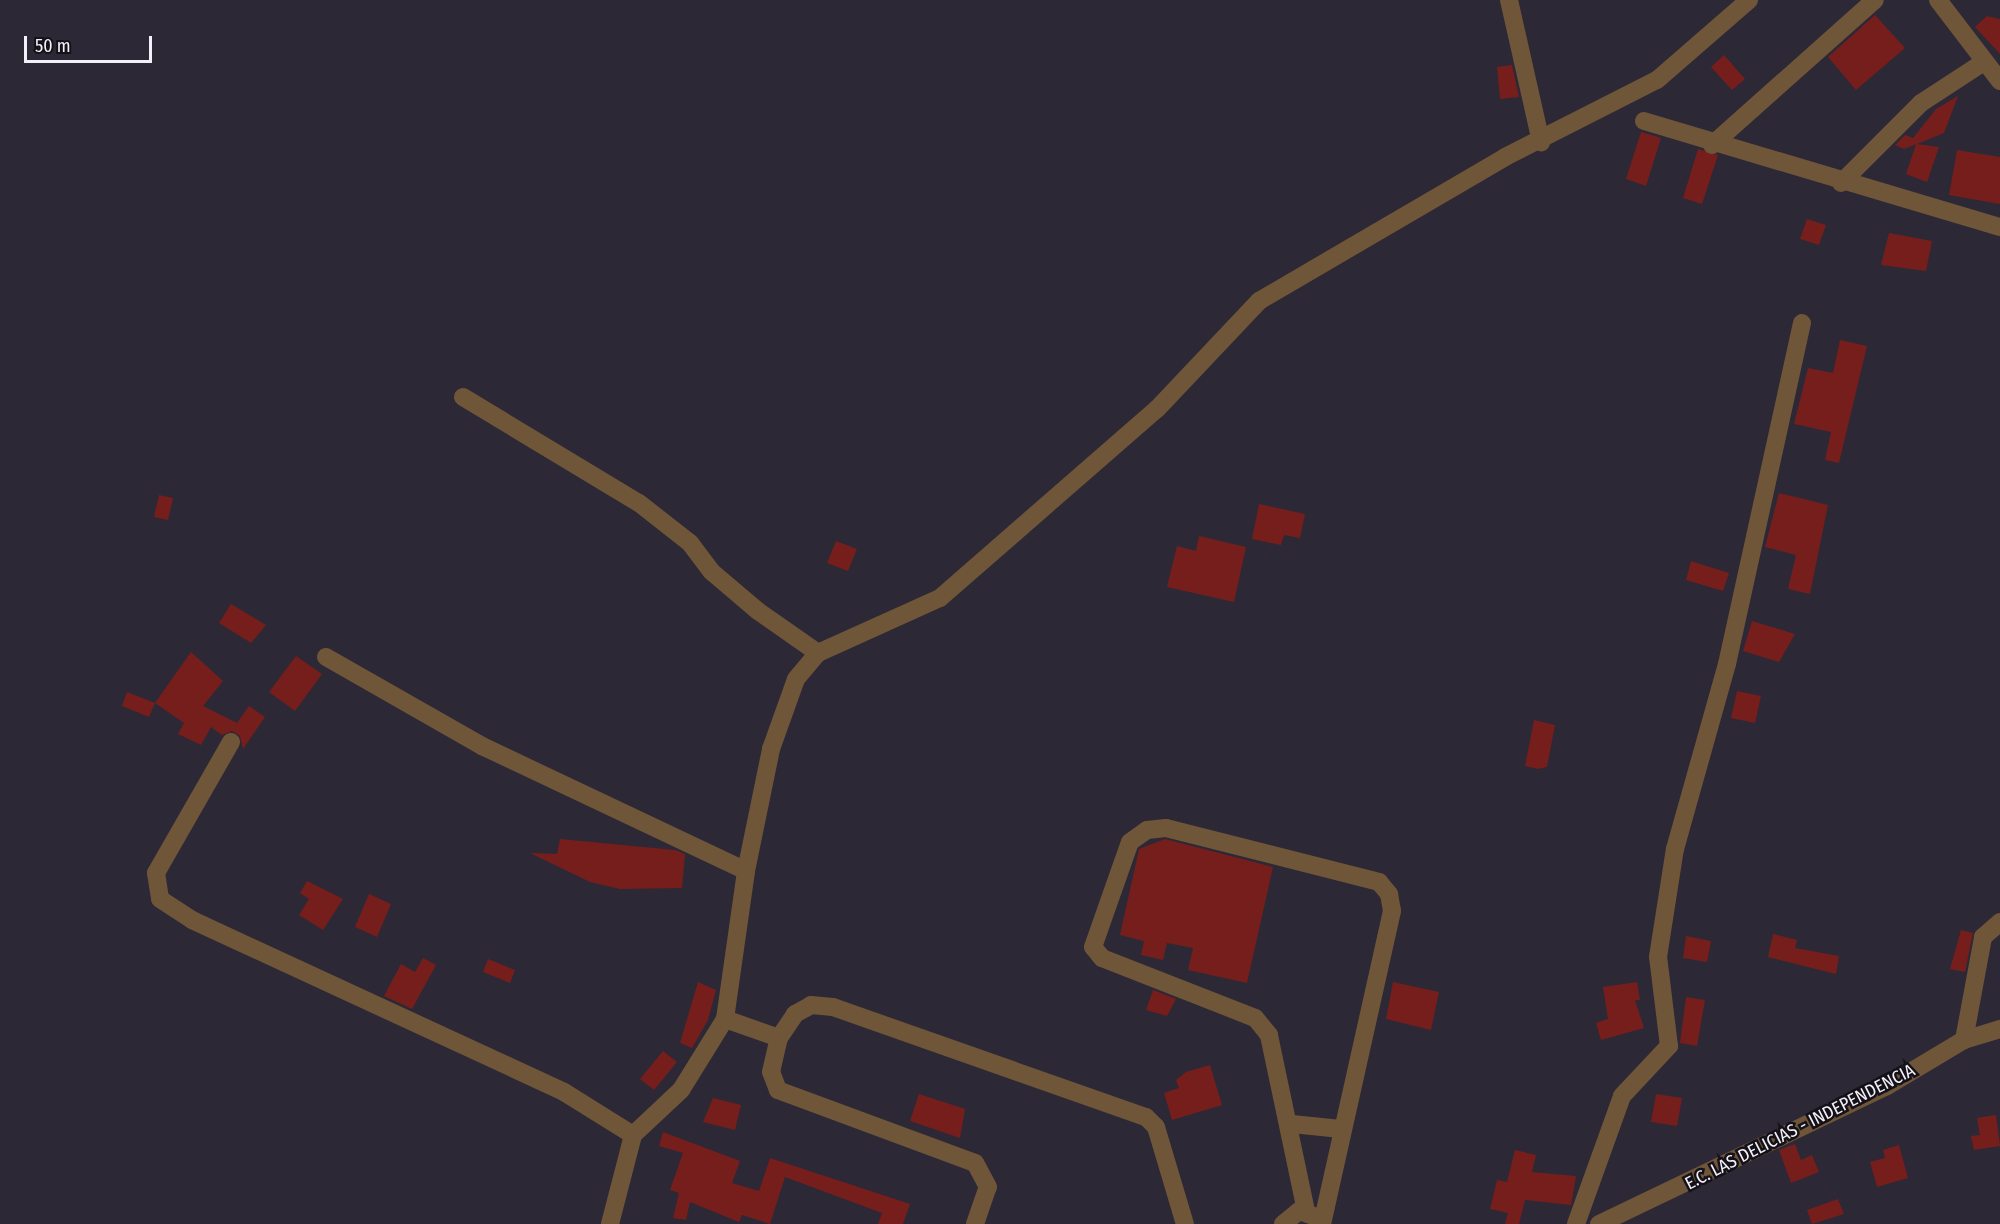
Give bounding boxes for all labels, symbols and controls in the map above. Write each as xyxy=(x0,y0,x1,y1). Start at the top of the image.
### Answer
scale bar xyxy=(27,24,154,62)
text: 50 m xyxy=(35,35,71,57)
street label: E.C. LAS DELICIAS - INDEPENDENCIA xyxy=(1681,1059,1919,1195)

